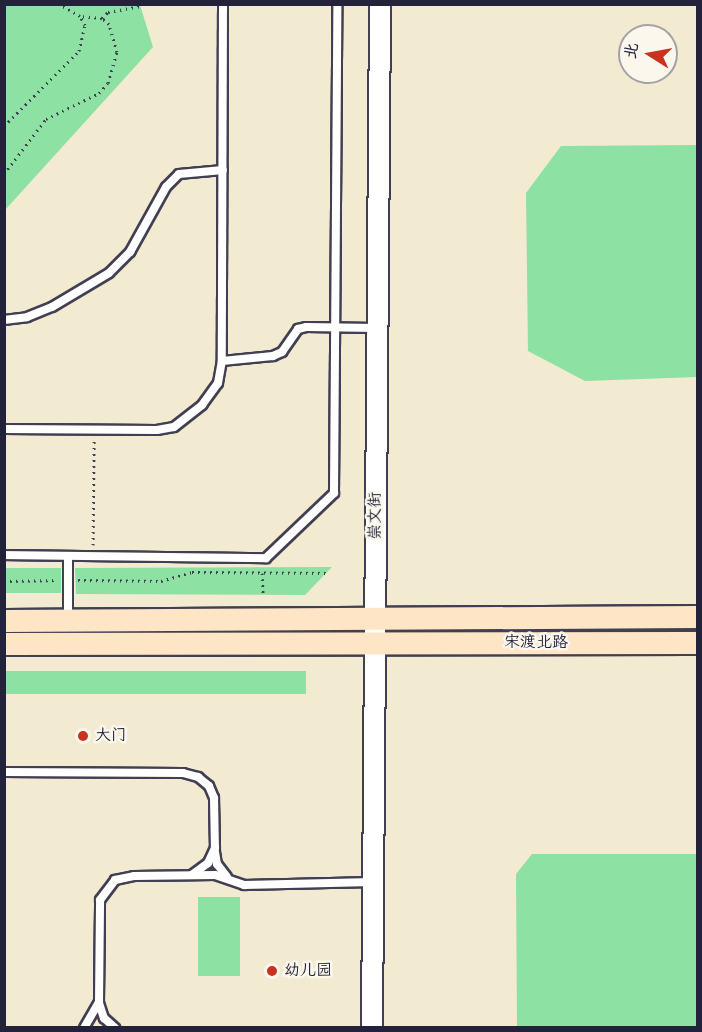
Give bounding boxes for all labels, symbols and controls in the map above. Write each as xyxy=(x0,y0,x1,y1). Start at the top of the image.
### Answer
north arrow xyxy=(618,24,678,84)
text: 北 xyxy=(621,41,643,61)
street label: 崇文街 xyxy=(366,492,386,540)
street label: 宋渡北路 xyxy=(504,633,568,653)
place label: 大门 xyxy=(95,726,127,746)
marker: 大门 xyxy=(76,729,90,743)
place label: 幼儿园 xyxy=(284,961,332,981)
marker: 幼儿园 xyxy=(265,964,279,978)

